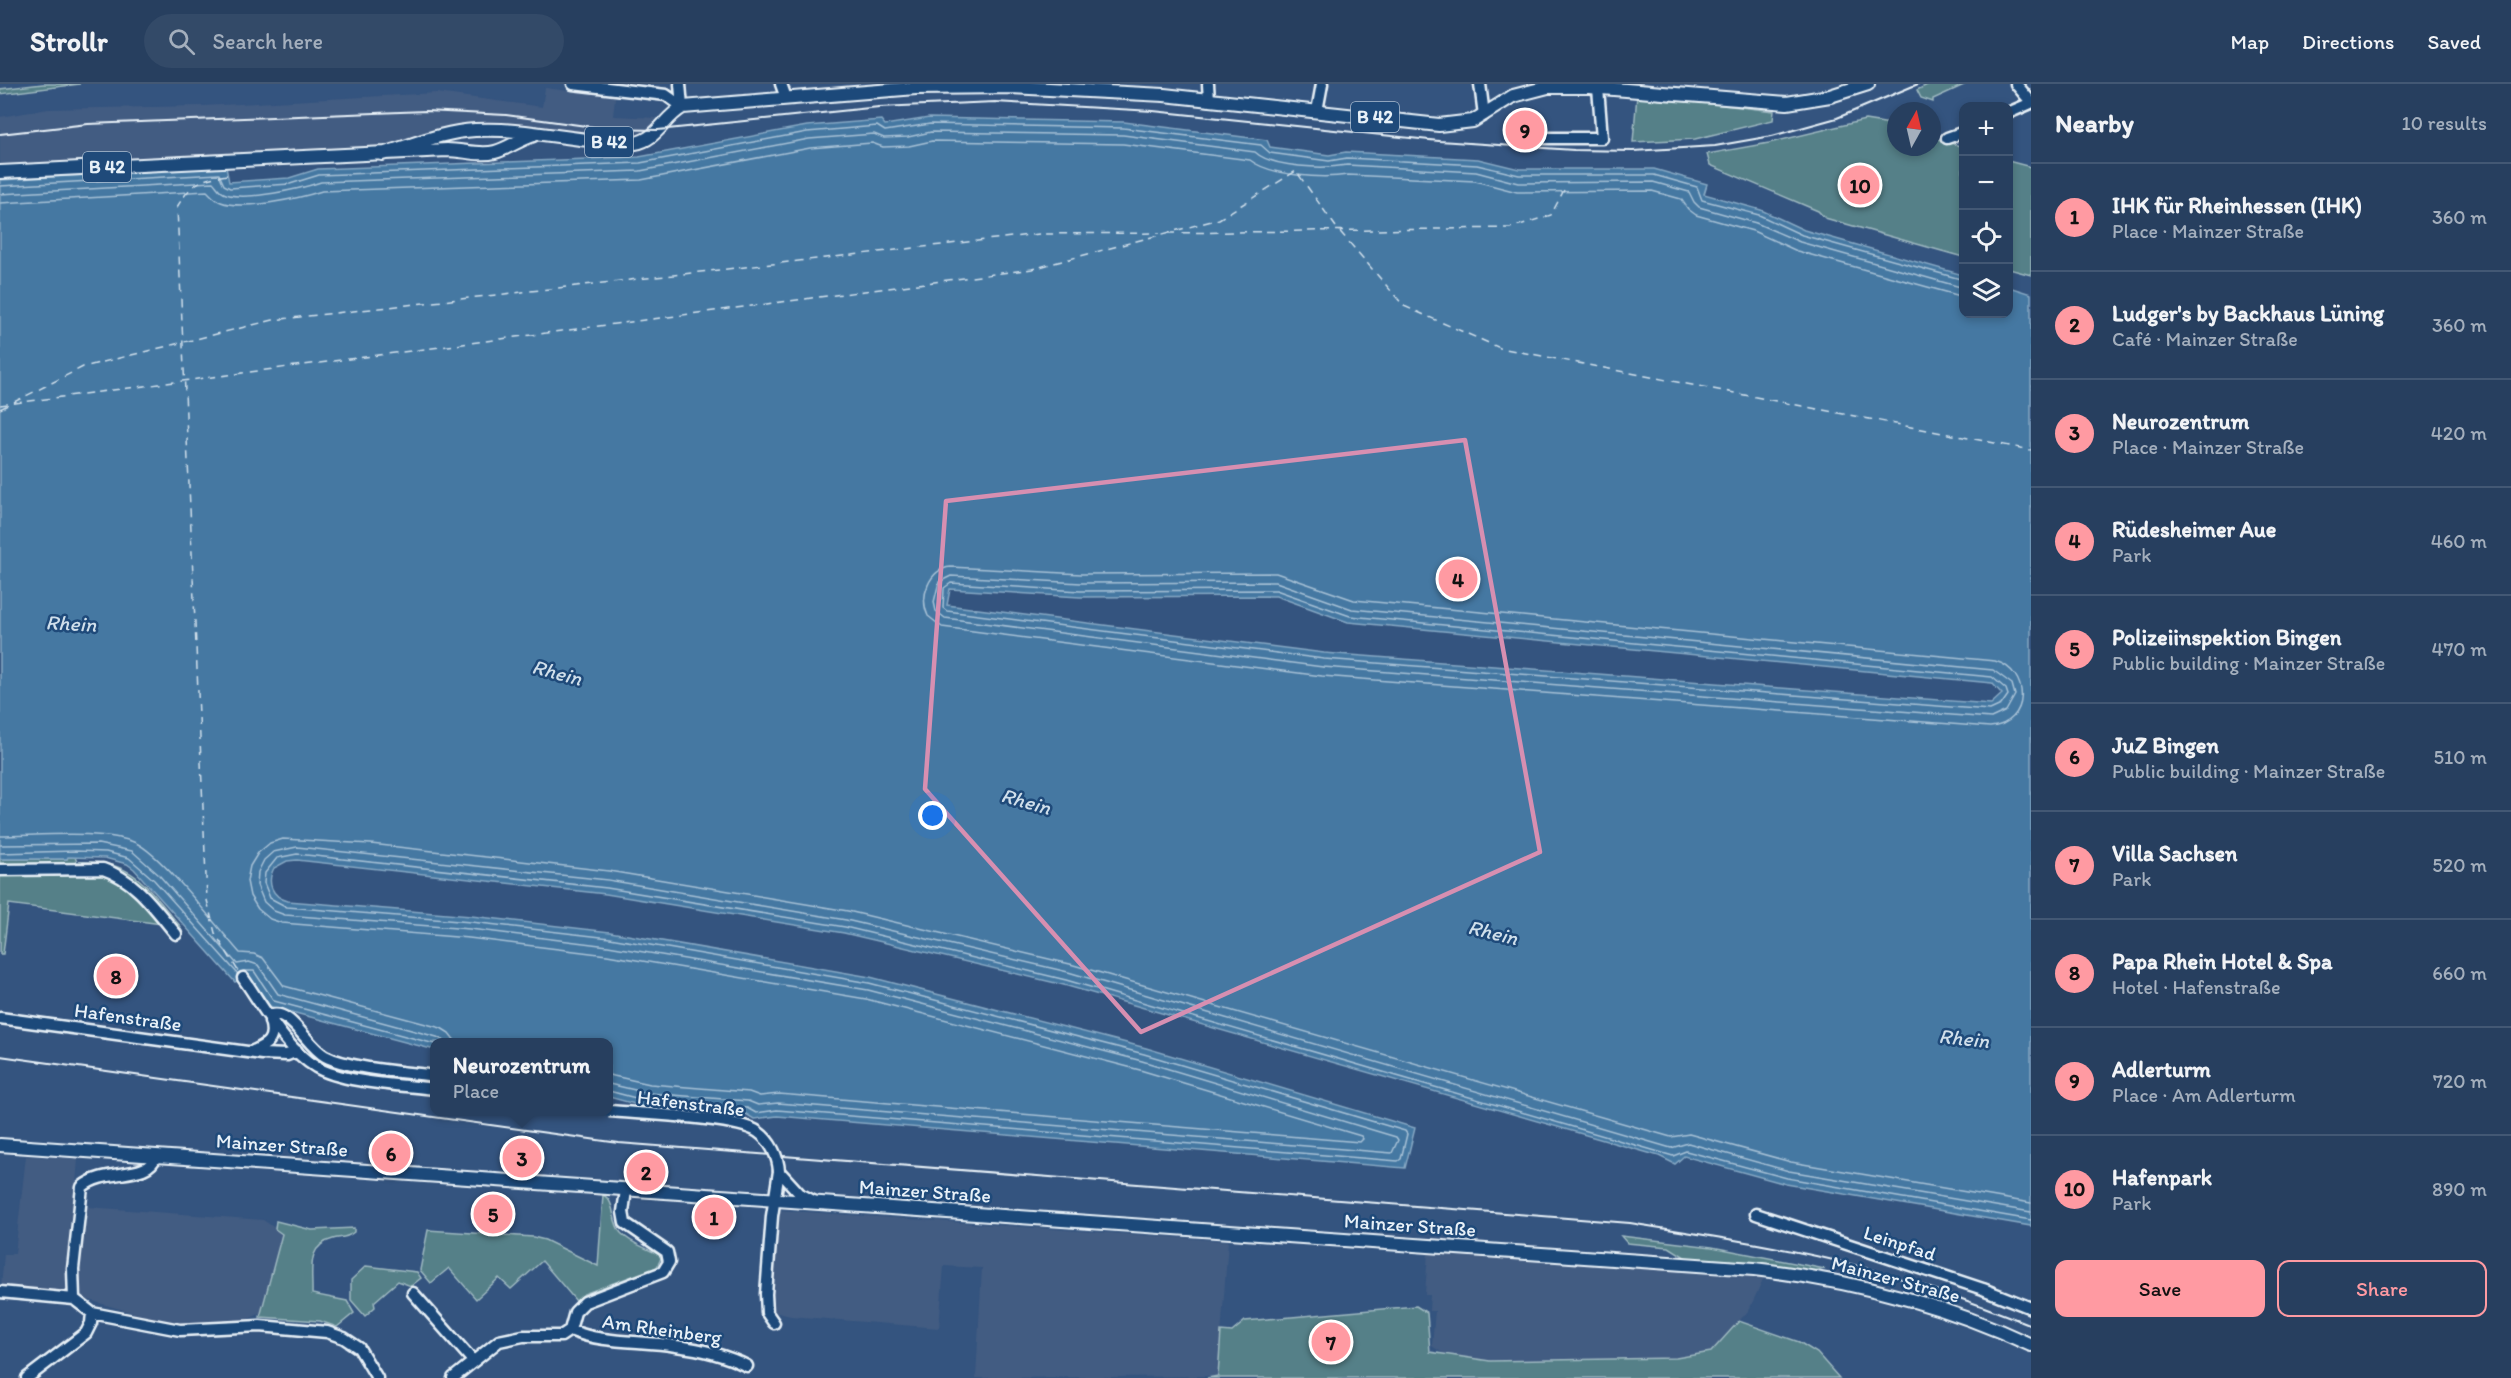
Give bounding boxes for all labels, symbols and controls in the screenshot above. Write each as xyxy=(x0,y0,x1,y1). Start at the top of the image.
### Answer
search box xyxy=(144,14,564,68)
text: Strollr xyxy=(30,24,108,58)
icon: search xyxy=(165,25,198,58)
text: Search here xyxy=(213,28,323,55)
text: Map xyxy=(2231,29,2269,54)
text: Directions xyxy=(2302,29,2394,54)
text: Saved xyxy=(2427,29,2481,54)
road number: B 42 xyxy=(1351,102,1399,132)
north arrow xyxy=(1887,102,1941,156)
map controls xyxy=(1959,102,2013,318)
button: + xyxy=(1959,102,2013,156)
text: Nearby xyxy=(2055,107,2134,139)
pin: 9 xyxy=(1506,108,1544,152)
text: 10 results xyxy=(2402,111,2487,135)
road number: B 42 xyxy=(585,127,633,157)
road number: B 42 xyxy=(83,152,131,182)
button: − xyxy=(1959,156,2013,210)
pin: 10 xyxy=(1840,162,1880,208)
text: IHK für Rheinhessen (IHK) xyxy=(2112,192,2362,219)
text: 1 xyxy=(2070,205,2079,229)
text: 360 m xyxy=(2432,205,2487,229)
button: locate xyxy=(1959,210,2013,264)
text: Place · Mainzer Straße xyxy=(2112,219,2304,243)
button: layers xyxy=(1959,264,2013,318)
text: Ludger's by Backhaus Lüning xyxy=(2112,300,2384,327)
text: 2 xyxy=(2069,313,2080,337)
text: 360 m xyxy=(2432,313,2487,337)
text: Café · Mainzer Straße xyxy=(2112,327,2298,351)
text: Neurozentrum xyxy=(2112,408,2249,435)
text: 3 xyxy=(2069,421,2080,445)
text: 420 m xyxy=(2431,421,2487,445)
text: Place · Mainzer Straße xyxy=(2112,435,2304,459)
text: Rüdesheimer Aue xyxy=(2112,516,2276,543)
text: 4 xyxy=(2068,529,2081,553)
text: 460 m xyxy=(2431,529,2487,553)
text: Park xyxy=(2112,543,2151,567)
pin: 4 xyxy=(1438,556,1478,602)
water label: Rhein xyxy=(45,609,98,637)
text: Polizeiinspektion Bingen xyxy=(2112,624,2342,651)
text: 5 xyxy=(2069,637,2080,661)
text: 470 m xyxy=(2431,637,2487,661)
text: Public building · Mainzer Straße xyxy=(2112,651,2385,675)
water label: Rhein xyxy=(529,653,585,691)
text: JuZ Bingen xyxy=(2112,732,2219,759)
text: 6 xyxy=(2069,745,2080,769)
text: 510 m xyxy=(2434,745,2487,769)
text: Public building · Mainzer Straße xyxy=(2112,759,2385,783)
water label: Rhein xyxy=(998,782,1055,820)
your location xyxy=(918,801,947,830)
text: Villa Sachsen xyxy=(2112,840,2238,867)
text: 7 xyxy=(2070,853,2079,877)
text: 520 m xyxy=(2432,853,2487,877)
text: Park xyxy=(2112,867,2151,891)
water label: Rhein xyxy=(1465,914,1521,950)
text: Papa Rhein Hotel & Spa xyxy=(2112,948,2332,975)
pin: 8 xyxy=(96,954,136,998)
text: 8 xyxy=(2069,961,2080,985)
text: 660 m xyxy=(2432,961,2487,985)
text: Hotel · Hafenstraße xyxy=(2112,975,2281,999)
street label: Hafenstraße xyxy=(73,998,183,1036)
water label: Rhein xyxy=(1938,1023,1991,1053)
popup xyxy=(430,1038,613,1116)
text: Neurozentrum xyxy=(453,1052,590,1079)
text: Adlerturm xyxy=(2112,1056,2211,1083)
text: 9 xyxy=(2069,1069,2080,1093)
text: 720 m xyxy=(2433,1069,2487,1093)
text: Place xyxy=(453,1079,499,1103)
text: Place · Am Adlerturm xyxy=(2112,1083,2296,1107)
street label: Hafenstraße xyxy=(636,1085,746,1121)
street label: Mainzer Straße xyxy=(215,1128,349,1162)
pin: 6 xyxy=(372,1130,410,1176)
pin: 3 xyxy=(502,1136,542,1180)
pin: 2 xyxy=(626,1150,666,1194)
text: Hafenpark xyxy=(2112,1164,2212,1191)
street label: Mainzer Straße xyxy=(858,1174,992,1208)
text: 10 xyxy=(2064,1177,2085,1201)
text: 890 m xyxy=(2432,1177,2487,1201)
text: Park xyxy=(2112,1191,2151,1215)
pin: 5 xyxy=(474,1192,512,1236)
pin: 1 xyxy=(694,1194,734,1240)
street label: Mainzer Straße xyxy=(1343,1208,1477,1242)
street label: Leinpfad xyxy=(1861,1220,1939,1266)
street label: Mainzer Straße xyxy=(1829,1250,1963,1308)
button: Save xyxy=(2055,1260,2265,1317)
button: Share xyxy=(2277,1260,2487,1317)
street label: Am Rheinberg xyxy=(601,1309,724,1349)
pin: 7 xyxy=(1312,1320,1350,1364)

